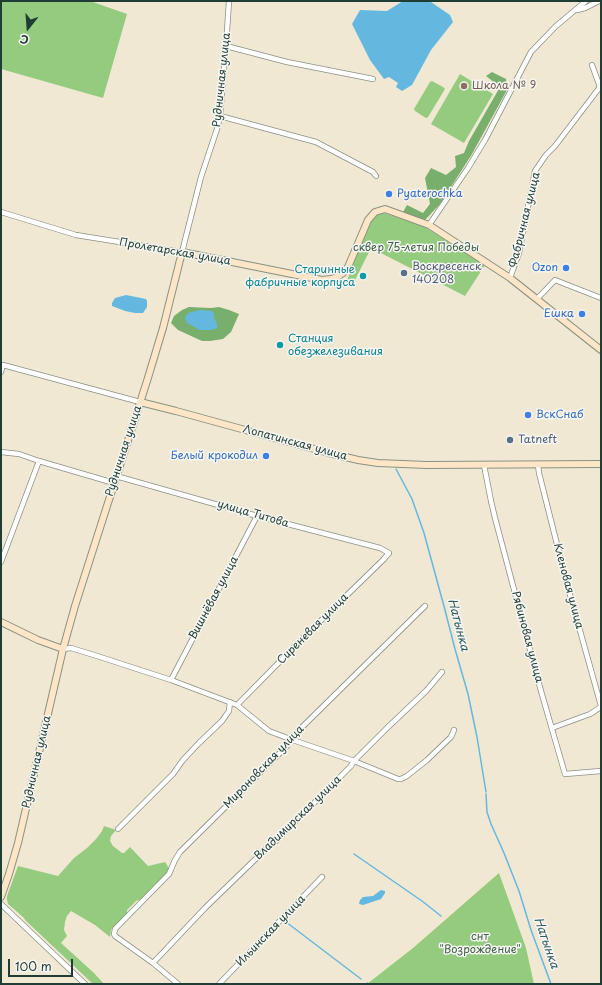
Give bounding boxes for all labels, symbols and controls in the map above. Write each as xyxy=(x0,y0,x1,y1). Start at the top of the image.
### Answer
north arrow xyxy=(8,8,48,48)
text: С xyxy=(18,31,31,49)
street label: Рудничная улица xyxy=(210,32,234,128)
place label: Школа № 9 xyxy=(472,79,536,93)
marker: Школа № 9 xyxy=(459,81,469,91)
street label: Фабричная улица xyxy=(507,171,543,269)
place label: Pyaterochka xyxy=(397,187,463,201)
marker: Pyaterochka xyxy=(384,189,394,199)
street label: Пролетарская улица xyxy=(118,236,232,268)
park label: сквер 75-летия Победы xyxy=(353,241,479,255)
place label: Воскресенск 140208 xyxy=(412,260,482,286)
place label: Ozon xyxy=(532,261,558,275)
place label: Старинные фабричные корпуса xyxy=(245,263,355,289)
marker: Ozon xyxy=(561,263,571,273)
marker: Воскресенск 140208 xyxy=(399,268,409,278)
marker: Старинные фабричные корпуса xyxy=(358,271,368,281)
place label: Ешка xyxy=(544,307,574,321)
marker: Ешка xyxy=(577,309,587,319)
place label: Станция обезжелезивания xyxy=(288,332,383,358)
marker: Станция обезжелезивания xyxy=(275,340,285,350)
street label: Рудничная улица xyxy=(103,404,145,498)
place label: ВскСнаб xyxy=(536,408,583,422)
marker: ВскСнаб xyxy=(523,410,533,420)
street label: Лопатинская улица xyxy=(241,423,349,463)
place label: Tatneft xyxy=(518,433,557,447)
marker: Tatneft xyxy=(505,435,515,445)
place label: Белый крокодил xyxy=(171,449,258,463)
marker: Белый крокодил xyxy=(261,451,271,461)
street label: улица Титова xyxy=(216,497,290,531)
street label: Кленовая улица xyxy=(550,542,586,630)
street label: Вишнёвая улица xyxy=(187,554,241,642)
street label: Рябиновая улица xyxy=(508,590,546,684)
street label: Сиреневая улица xyxy=(275,591,351,667)
water label: Натынка xyxy=(444,597,472,653)
street label: Рудничная улица xyxy=(20,714,54,810)
street label: Мироновская улица xyxy=(221,723,307,811)
street label: Владимирская улица xyxy=(252,773,344,863)
street label: Ильинская улица xyxy=(234,893,308,969)
water label: Натынка xyxy=(531,915,561,971)
park label: снт "Возрождение" xyxy=(439,930,521,956)
scale bar xyxy=(10,951,75,977)
text: 100 m xyxy=(15,957,52,975)

